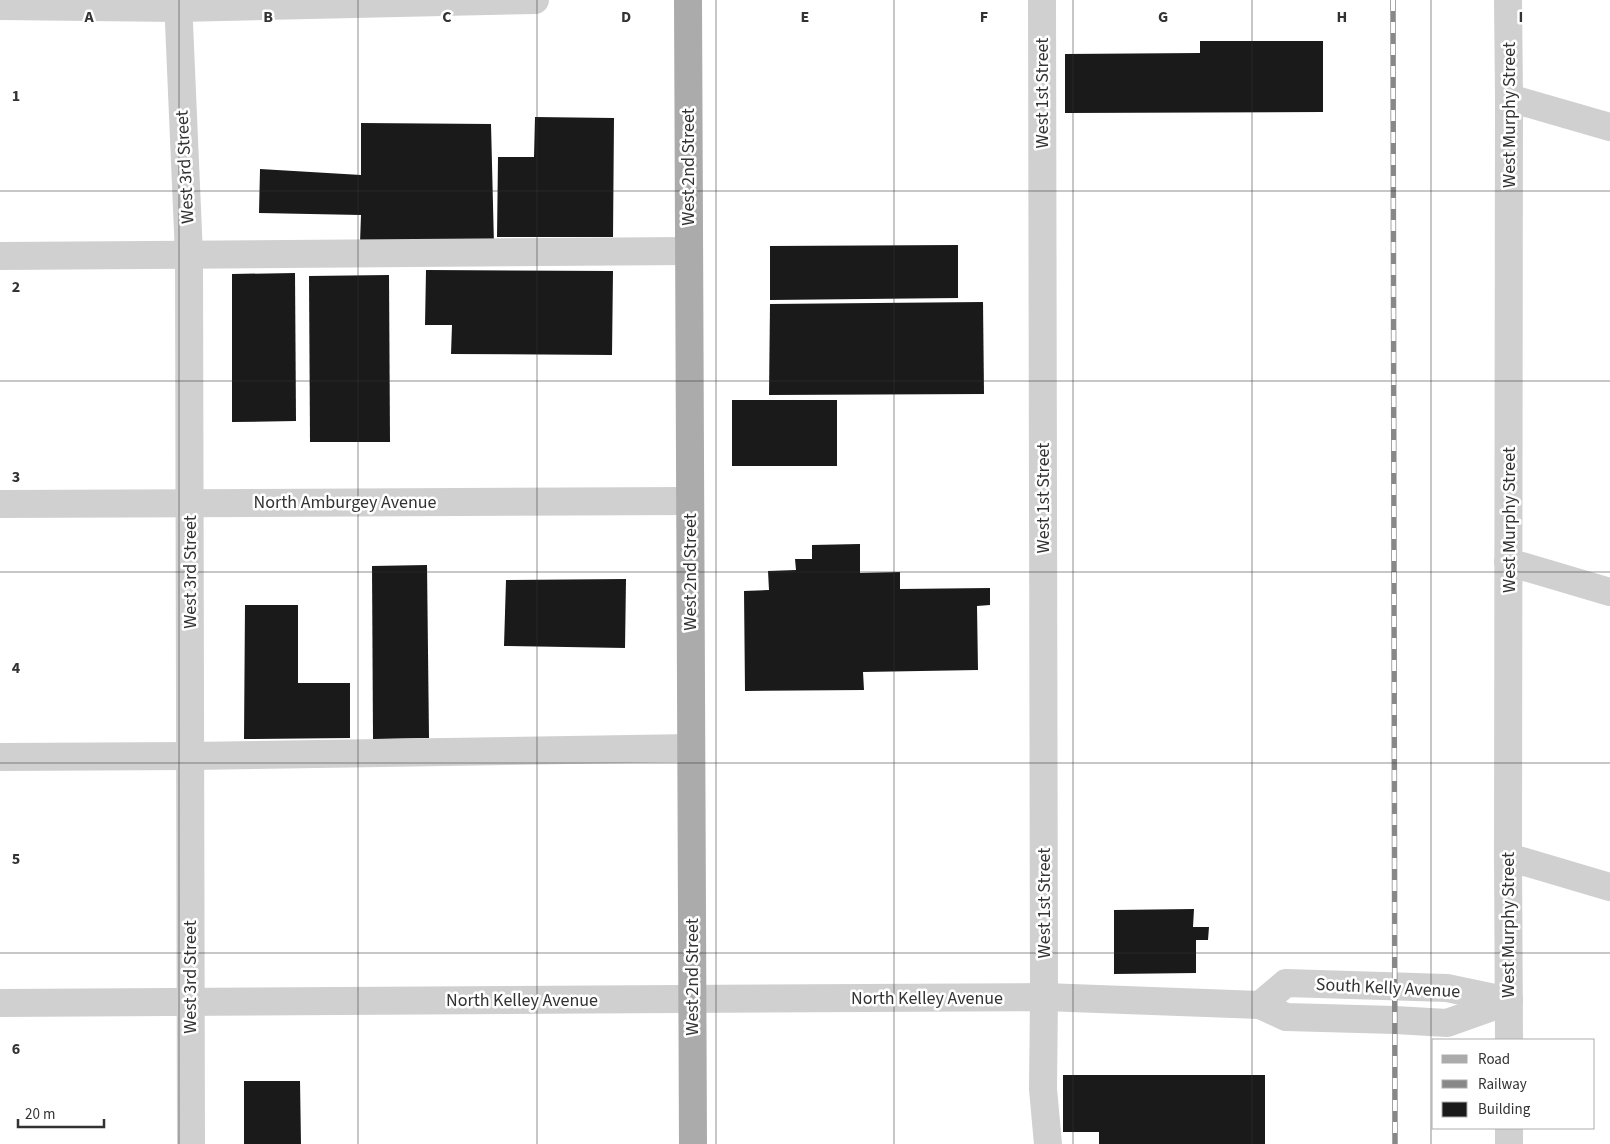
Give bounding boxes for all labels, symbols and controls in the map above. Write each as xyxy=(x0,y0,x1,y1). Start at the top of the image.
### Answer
text: A xyxy=(83,6,94,28)
text: B xyxy=(263,6,273,28)
text: C xyxy=(442,6,452,28)
text: D xyxy=(621,6,631,28)
text: E xyxy=(801,6,809,28)
text: F xyxy=(980,6,988,28)
text: G xyxy=(1158,6,1168,28)
text: H xyxy=(1337,6,1347,28)
text: I xyxy=(1519,6,1523,28)
street label: West 1st Street xyxy=(1030,38,1055,148)
street label: West Murphy Street xyxy=(1497,42,1522,188)
text: 1 xyxy=(12,85,20,107)
street label: West 2nd Street xyxy=(676,108,701,226)
street label: West 3rd Street xyxy=(170,110,200,224)
text: 2 xyxy=(12,276,20,298)
street label: West 1st Street xyxy=(1031,443,1056,553)
street label: West Murphy Street xyxy=(1497,447,1522,593)
text: 3 xyxy=(12,466,20,488)
street label: North Amburgey Avenue xyxy=(254,490,437,515)
street label: West 2nd Street xyxy=(678,513,703,631)
street label: West 3rd Street xyxy=(178,515,203,629)
text: 4 xyxy=(12,657,21,679)
text: 5 xyxy=(12,848,20,870)
street label: West 1st Street xyxy=(1032,848,1057,958)
street label: West Murphy Street xyxy=(1496,852,1521,998)
street label: West 2nd Street xyxy=(680,918,705,1036)
street label: West 3rd Street xyxy=(178,920,203,1034)
street label: South Kelly Avenue xyxy=(1315,972,1461,1004)
street label: North Kelley Avenue xyxy=(851,986,1003,1011)
street label: North Kelley Avenue xyxy=(446,988,598,1013)
text: 6 xyxy=(12,1038,20,1060)
legend xyxy=(1432,1039,1595,1129)
text: Road xyxy=(1478,1049,1510,1070)
text: Railway xyxy=(1478,1074,1527,1095)
scale bar xyxy=(18,1096,104,1128)
text: Building xyxy=(1478,1099,1531,1120)
text: 20 m xyxy=(25,1104,55,1125)

